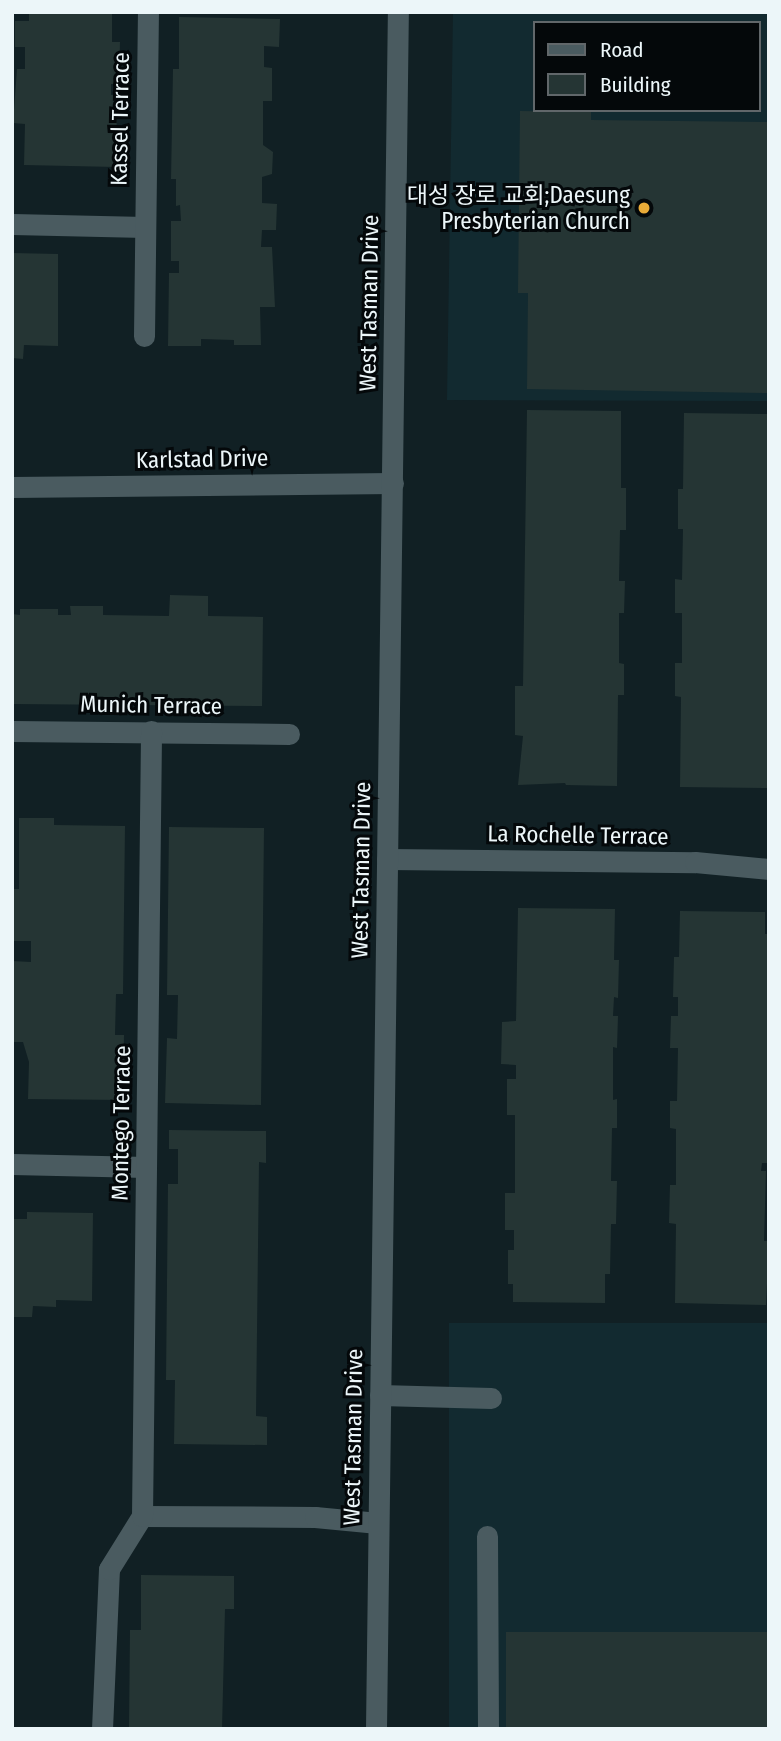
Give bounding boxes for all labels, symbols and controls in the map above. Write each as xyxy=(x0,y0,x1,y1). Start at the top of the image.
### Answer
legend xyxy=(532,21,760,112)
text: Road xyxy=(600,37,644,63)
street label: Kassel Terrace xyxy=(105,52,135,186)
text: Building xyxy=(600,72,671,98)
place label: 대성 장로 교회;Daesung Presbyterian Church xyxy=(407,181,630,235)
marker: 대성 장로 교회;Daesung Presbyterian Church xyxy=(636,200,652,216)
street label: West Tasman Drive xyxy=(354,214,384,392)
street label: Karlstad Drive xyxy=(136,444,268,474)
street label: Munich Terrace xyxy=(80,690,222,720)
street label: West Tasman Drive xyxy=(346,781,376,959)
street label: La Rochelle Terrace xyxy=(487,820,669,850)
street label: Montego Terrace xyxy=(106,1045,136,1201)
street label: West Tasman Drive xyxy=(338,1348,368,1526)

